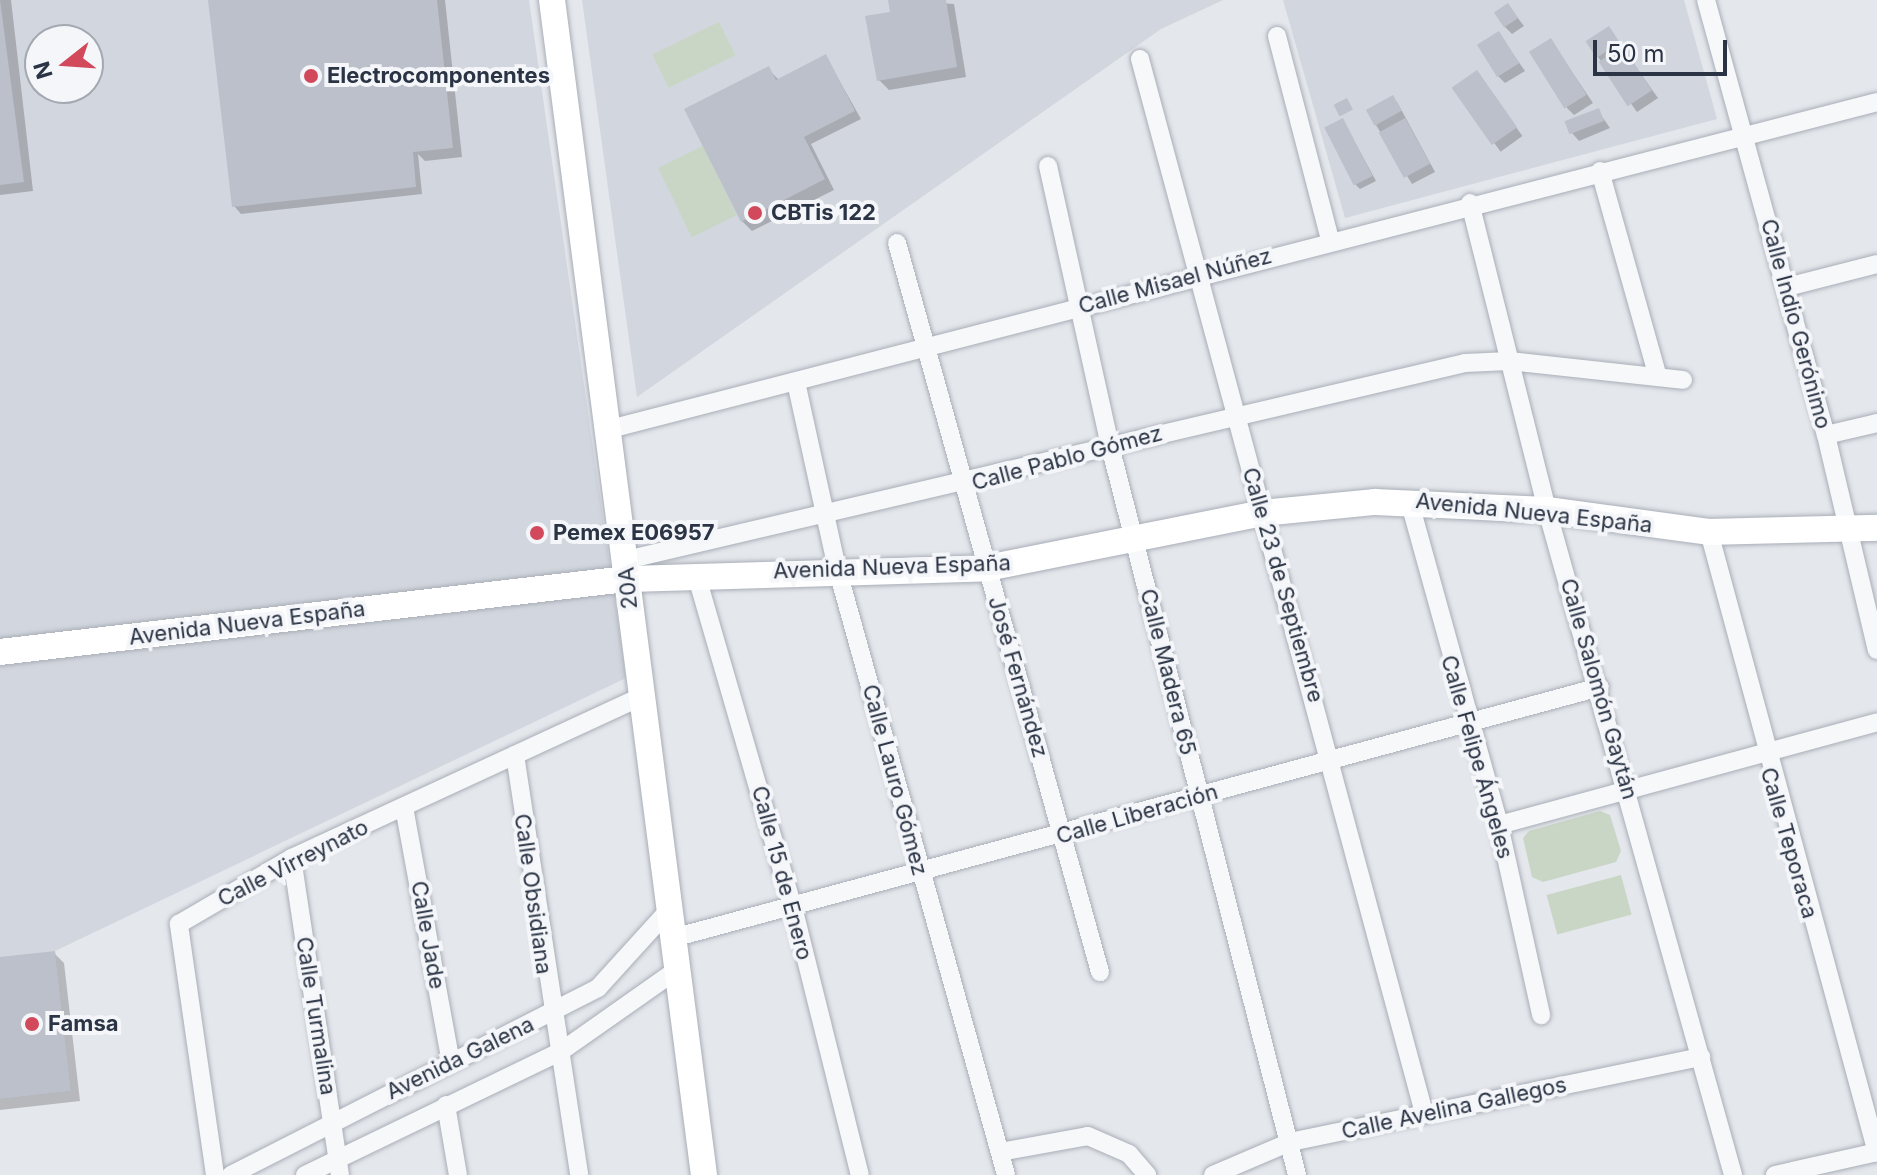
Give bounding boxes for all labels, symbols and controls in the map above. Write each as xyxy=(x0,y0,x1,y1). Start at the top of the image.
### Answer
north arrow xyxy=(24,24,104,104)
scale bar xyxy=(1597,24,1731,74)
text: 50 m xyxy=(1607,39,1665,68)
text: N xyxy=(28,59,58,82)
place label: Electrocomponentes xyxy=(327,63,550,89)
marker: Electrocomponentes xyxy=(302,67,320,85)
place label: CBTis 122 xyxy=(771,200,876,226)
marker: CBTis 122 xyxy=(746,204,764,222)
street label: Calle Indio Gerónimo xyxy=(1755,216,1837,432)
street label: Calle Misael Núñez xyxy=(1076,243,1274,319)
street label: Calle Pablo Gómez xyxy=(969,420,1165,496)
street label: Calle 23 de Septiembre xyxy=(1237,465,1329,705)
street label: Avenida Nueva España xyxy=(1414,487,1654,539)
place label: Pemex E06957 xyxy=(553,520,715,546)
marker: Pemex E06957 xyxy=(528,524,546,542)
street label: Avenida Nueva España xyxy=(773,550,1011,584)
street label: 20A xyxy=(613,566,643,610)
street label: Calle Salomón Gaytán xyxy=(1555,576,1643,802)
street label: Calle Madera 65 xyxy=(1135,586,1201,758)
street label: José Fernández xyxy=(982,593,1054,761)
street label: Avenida Nueva España xyxy=(127,595,367,651)
street label: Calle Felipe Ángeles xyxy=(1435,652,1519,862)
street label: Calle Lauro Gómez xyxy=(857,682,933,878)
street label: Calle Teporaca xyxy=(1755,764,1823,922)
street label: Calle Liberación xyxy=(1053,778,1221,850)
street label: Calle 15 de Enero xyxy=(746,783,818,963)
street label: Calle Obsidiana xyxy=(509,812,557,976)
street label: Calle Virreynato xyxy=(213,814,373,912)
street label: Calle Jade xyxy=(406,879,450,991)
street label: Calle Turmalina xyxy=(290,935,342,1097)
place label: Famsa xyxy=(48,1011,118,1037)
street label: Avenida Galena xyxy=(382,1011,538,1105)
marker: Famsa xyxy=(23,1015,41,1033)
street label: Calle Avelina Gallegos xyxy=(1339,1071,1569,1145)

